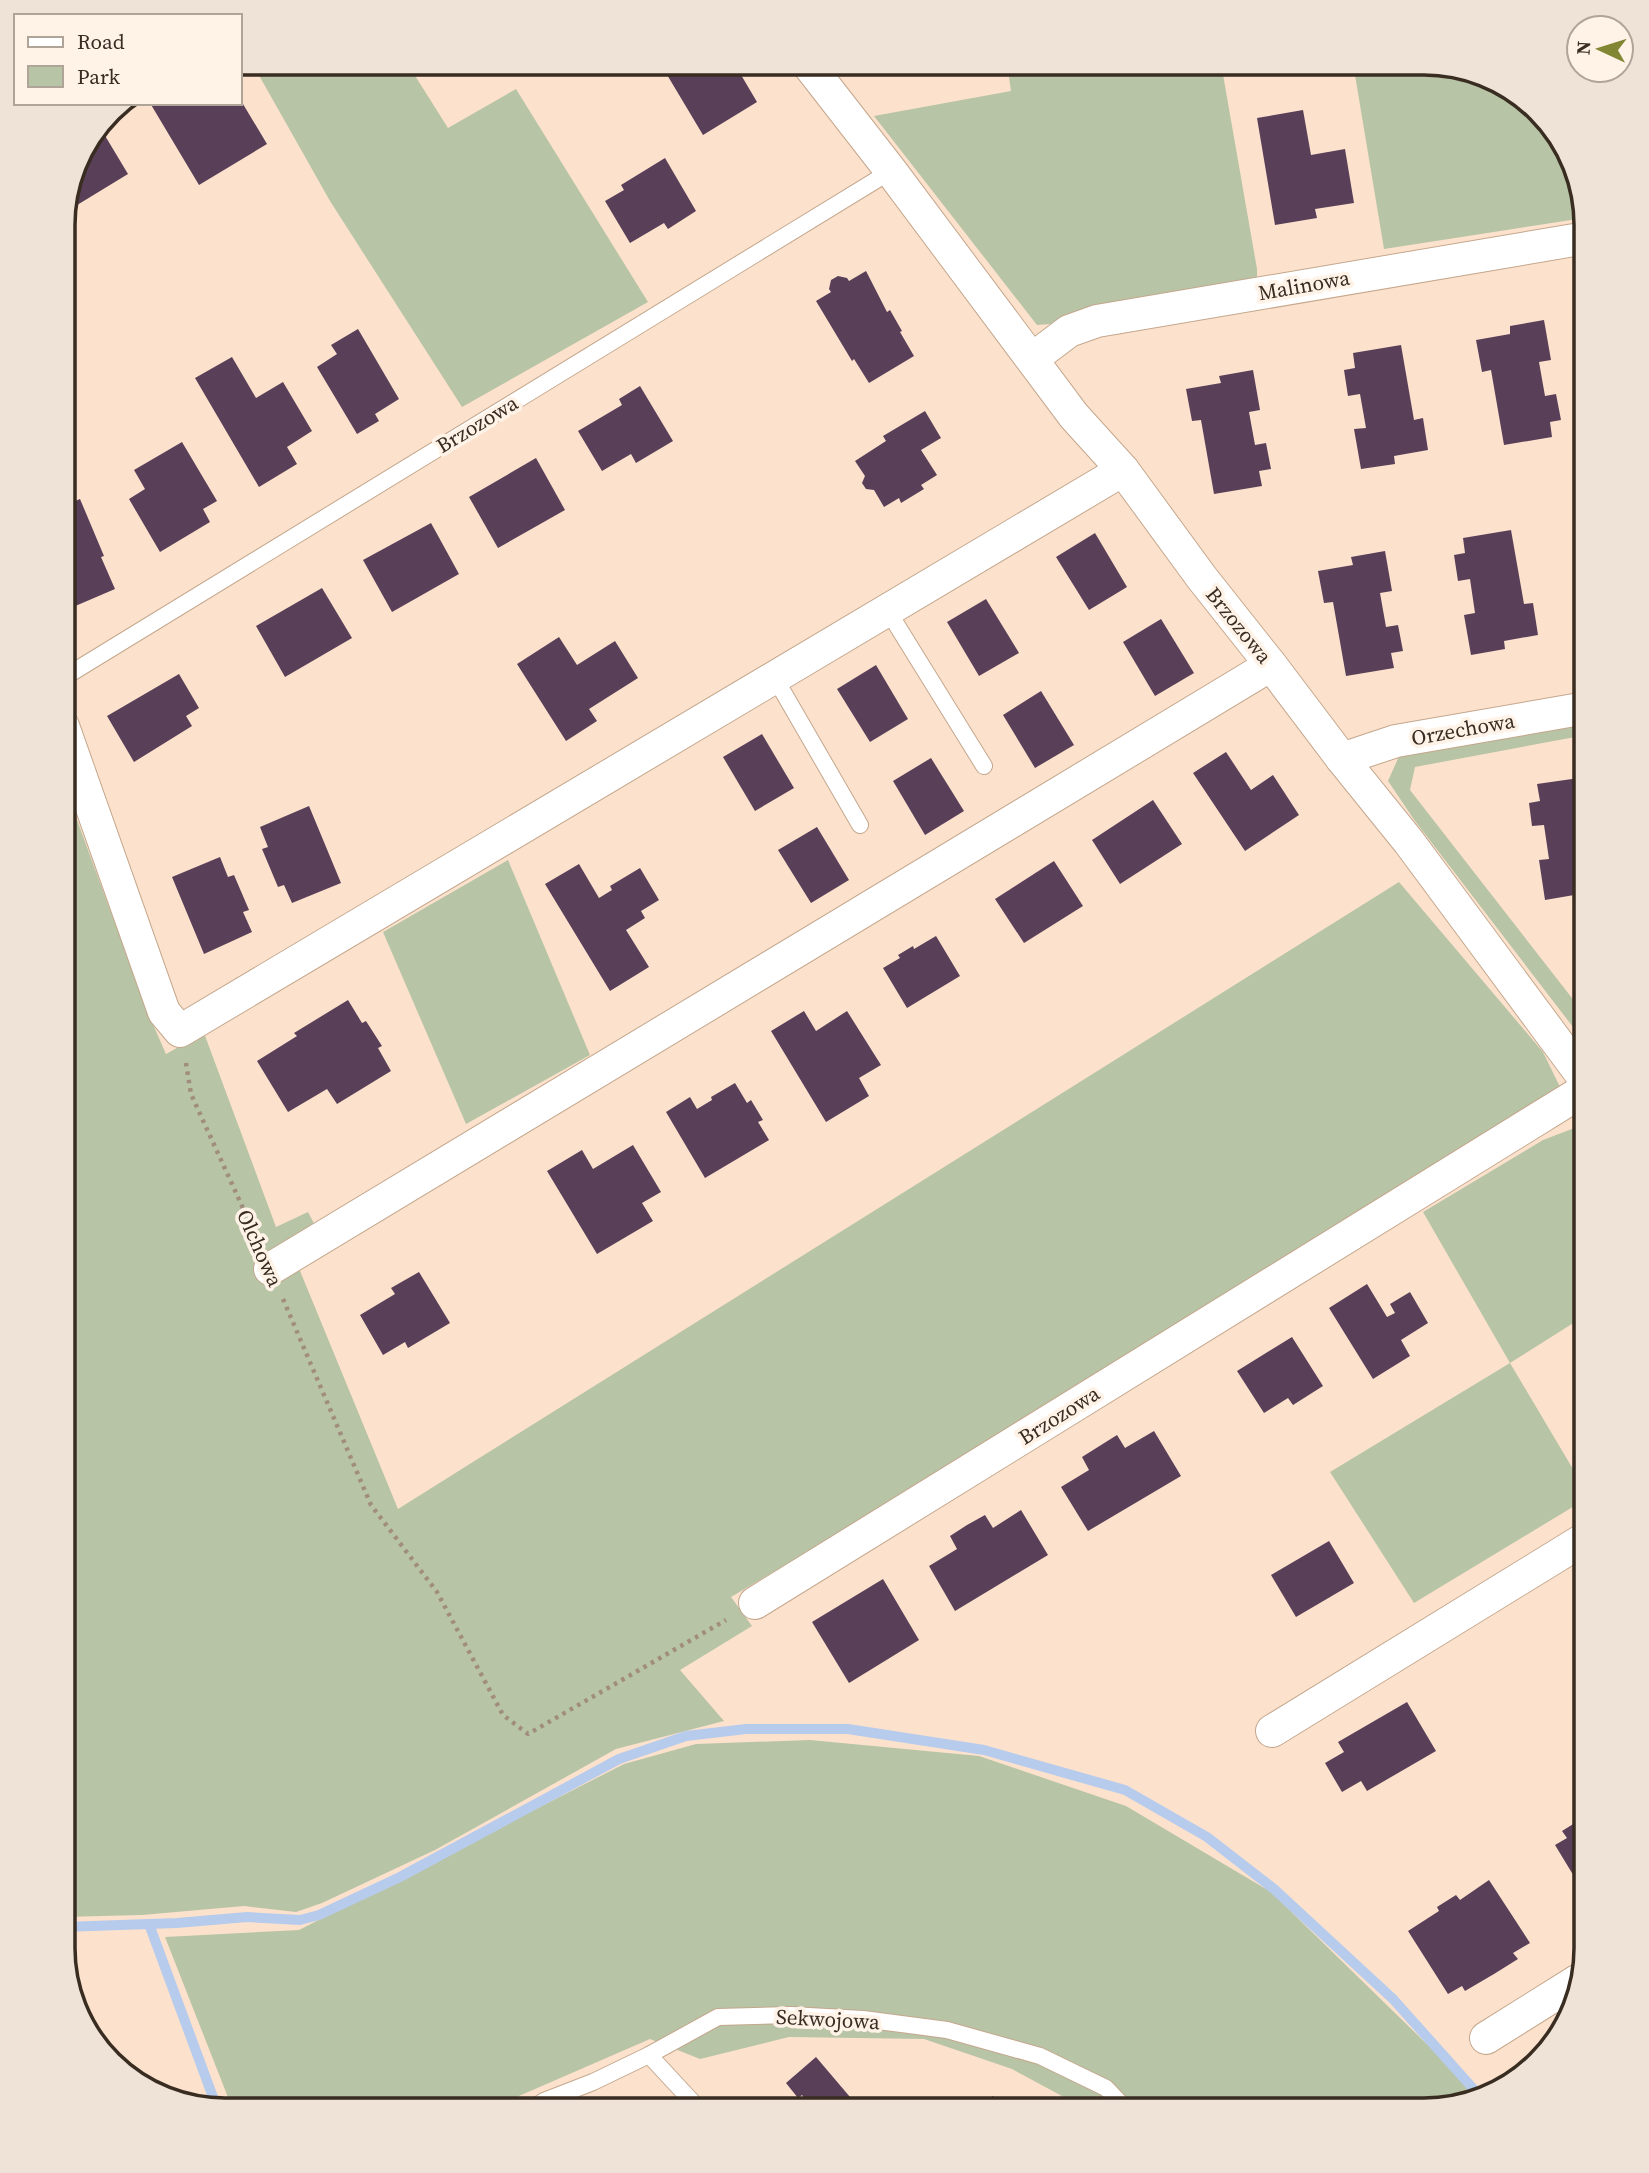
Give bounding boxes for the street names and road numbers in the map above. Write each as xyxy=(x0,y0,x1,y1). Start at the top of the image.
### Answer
street label: Malinowa xyxy=(1256,263,1352,307)
street label: Brzozowa xyxy=(431,388,524,460)
street label: Brzozowa xyxy=(1199,581,1279,670)
street label: Orzechowa xyxy=(1409,706,1517,752)
street label: Olchowa xyxy=(230,1205,290,1291)
street label: Brzozowa xyxy=(1013,1379,1105,1451)
street label: Sekwojowa xyxy=(775,2002,881,2036)

